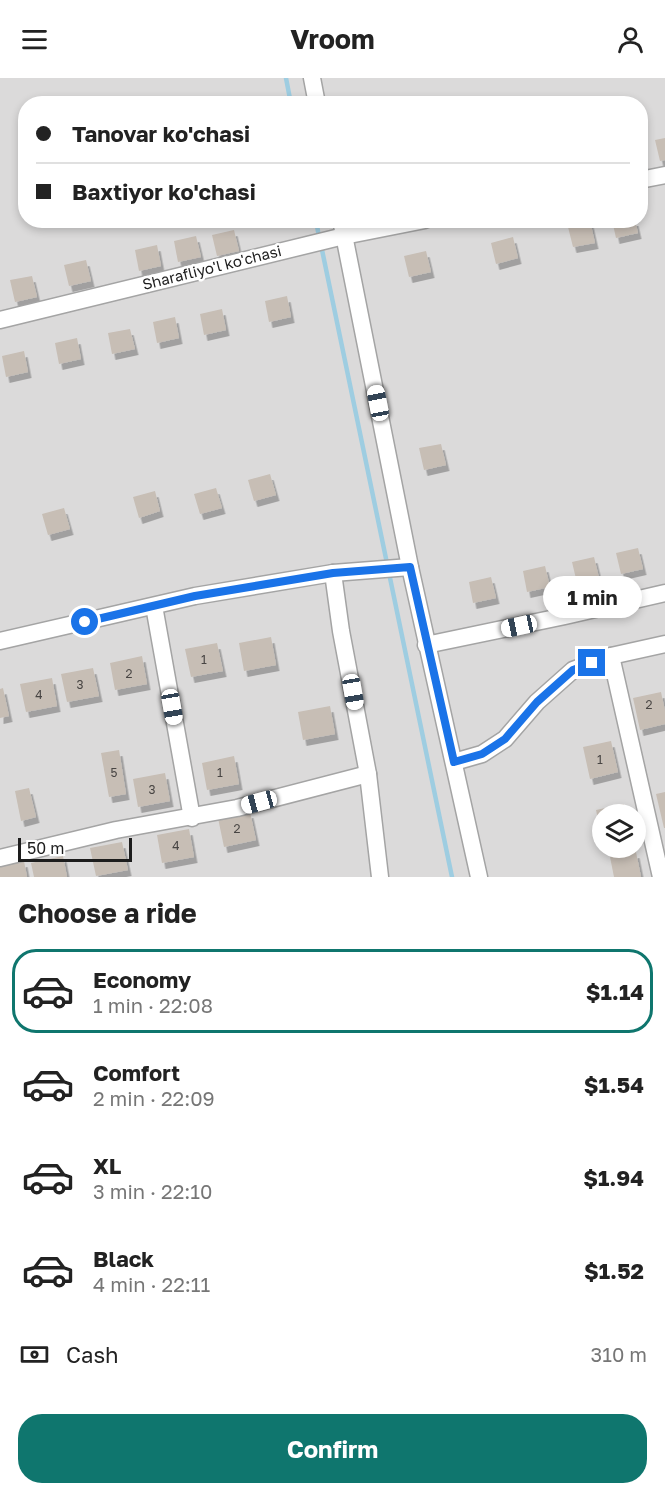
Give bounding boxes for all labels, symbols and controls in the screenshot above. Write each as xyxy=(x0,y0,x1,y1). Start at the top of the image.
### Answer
icon: menu xyxy=(18,23,51,56)
text: Vroom xyxy=(290,23,375,55)
icon: person xyxy=(614,23,647,56)
text: Tanovar ko'chasi xyxy=(72,120,250,147)
text: Baxtiyor ko'chasi xyxy=(72,178,256,205)
street label: Sharafliyo'l ko'chasi xyxy=(140,241,283,293)
car xyxy=(366,384,390,422)
callout: 1 min xyxy=(542,576,642,618)
text: 1 min xyxy=(567,585,618,609)
route start xyxy=(71,608,98,635)
car xyxy=(500,613,538,639)
route end xyxy=(578,649,605,676)
house number: 1 xyxy=(201,652,207,667)
house number: 2 xyxy=(126,666,133,681)
car xyxy=(341,673,365,711)
house number: 3 xyxy=(76,677,84,692)
house number: 4 xyxy=(35,687,43,702)
car xyxy=(160,688,184,726)
house number: 2 xyxy=(646,697,653,712)
house number: 1 xyxy=(597,752,603,767)
house number: 5 xyxy=(111,765,118,780)
house number: 1 xyxy=(217,765,223,780)
house number: 3 xyxy=(148,782,156,797)
car xyxy=(239,789,279,815)
map controls xyxy=(592,804,646,858)
button: layers xyxy=(592,804,646,858)
house number: 2 xyxy=(234,821,241,836)
scale bar xyxy=(18,835,132,862)
text: 50 m xyxy=(27,838,64,858)
house number: 4 xyxy=(172,838,180,853)
text: Choose a ride xyxy=(18,897,197,929)
icon: car xyxy=(21,964,75,1018)
text: Economy xyxy=(93,966,191,993)
text: $1.14 xyxy=(586,978,644,1005)
text: 1 min · 22:08 xyxy=(93,993,213,1017)
icon: car xyxy=(21,1057,75,1111)
text: Comfort xyxy=(93,1059,180,1086)
text: $1.54 xyxy=(584,1071,644,1098)
text: 2 min · 22:09 xyxy=(93,1086,215,1110)
icon: car xyxy=(21,1150,75,1204)
text: XL xyxy=(93,1152,121,1179)
text: $1.94 xyxy=(583,1164,644,1191)
text: 3 min · 22:10 xyxy=(93,1179,212,1203)
icon: car xyxy=(21,1243,75,1297)
text: Black xyxy=(93,1245,154,1272)
text: $1.52 xyxy=(584,1257,644,1284)
text: 4 min · 22:11 xyxy=(93,1272,210,1296)
icon: cash xyxy=(18,1338,51,1371)
text: Cash xyxy=(66,1341,119,1368)
text: 310 m xyxy=(591,1342,647,1366)
button: Confirm xyxy=(18,1414,647,1483)

